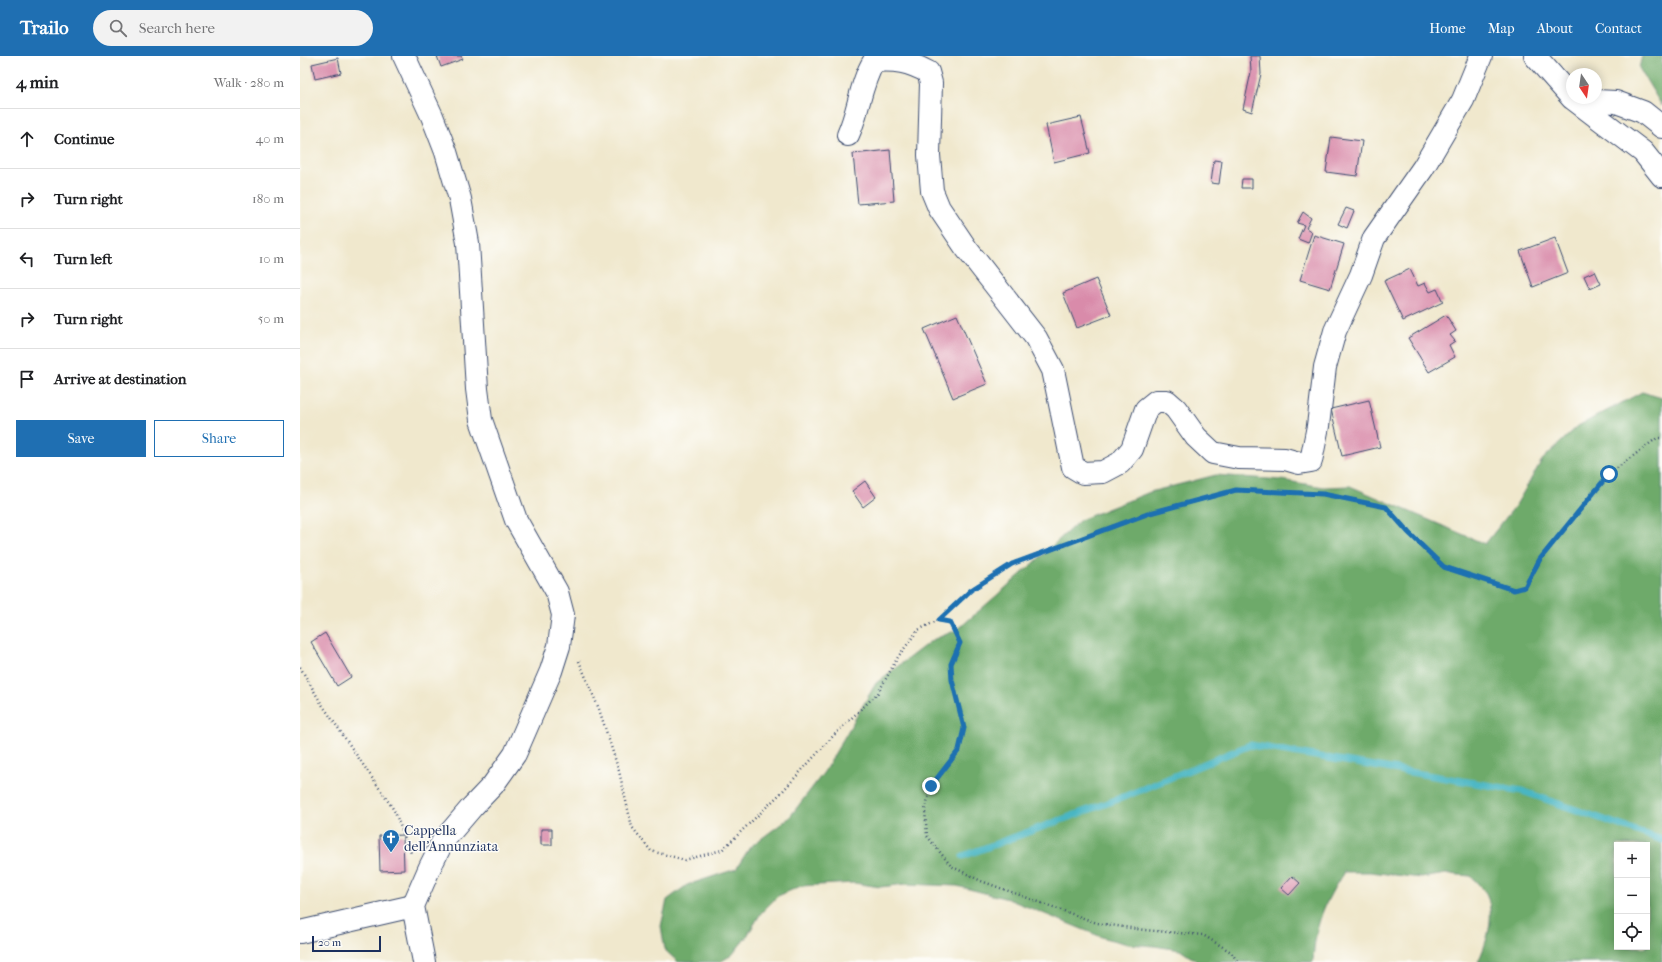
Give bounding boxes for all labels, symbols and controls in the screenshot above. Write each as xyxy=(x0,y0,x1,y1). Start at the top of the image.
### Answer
search box xyxy=(93,10,373,46)
text: Trailo xyxy=(20,17,69,39)
icon: search xyxy=(107,17,129,39)
text: Search here xyxy=(139,19,215,37)
text: Home xyxy=(1429,20,1466,37)
text: Map xyxy=(1488,20,1515,37)
text: About xyxy=(1537,20,1573,37)
text: Contact xyxy=(1595,20,1642,37)
north arrow xyxy=(1566,68,1602,104)
text: 4 min xyxy=(16,72,59,92)
text: Walk · 280 m xyxy=(214,75,284,90)
icon: ahead xyxy=(16,128,38,150)
text: Continue xyxy=(54,130,114,148)
text: 40 m xyxy=(256,131,284,146)
icon: right xyxy=(16,188,38,210)
text: Turn right xyxy=(54,190,123,208)
text: 180 m xyxy=(252,191,284,206)
icon: left xyxy=(16,248,38,270)
text: Turn left xyxy=(54,250,112,268)
text: 10 m xyxy=(259,251,284,266)
icon: right xyxy=(16,308,38,330)
text: Turn right xyxy=(54,310,123,328)
text: 50 m xyxy=(258,311,284,326)
icon: arrive xyxy=(16,368,38,390)
text: Arrive at destination xyxy=(54,370,186,388)
button: Save xyxy=(16,420,146,457)
button: Share xyxy=(154,420,284,457)
route start xyxy=(1600,465,1618,483)
route end xyxy=(922,777,940,795)
place label: Cappella dell'Annunziata xyxy=(404,822,499,855)
church icon: Cappella dell'Annunziata xyxy=(381,828,401,853)
map controls xyxy=(1614,842,1650,950)
button: + xyxy=(1614,842,1650,878)
button: − xyxy=(1614,878,1650,914)
button: locate xyxy=(1614,914,1650,950)
scale bar xyxy=(312,934,381,953)
text: 20 m xyxy=(318,936,341,949)

